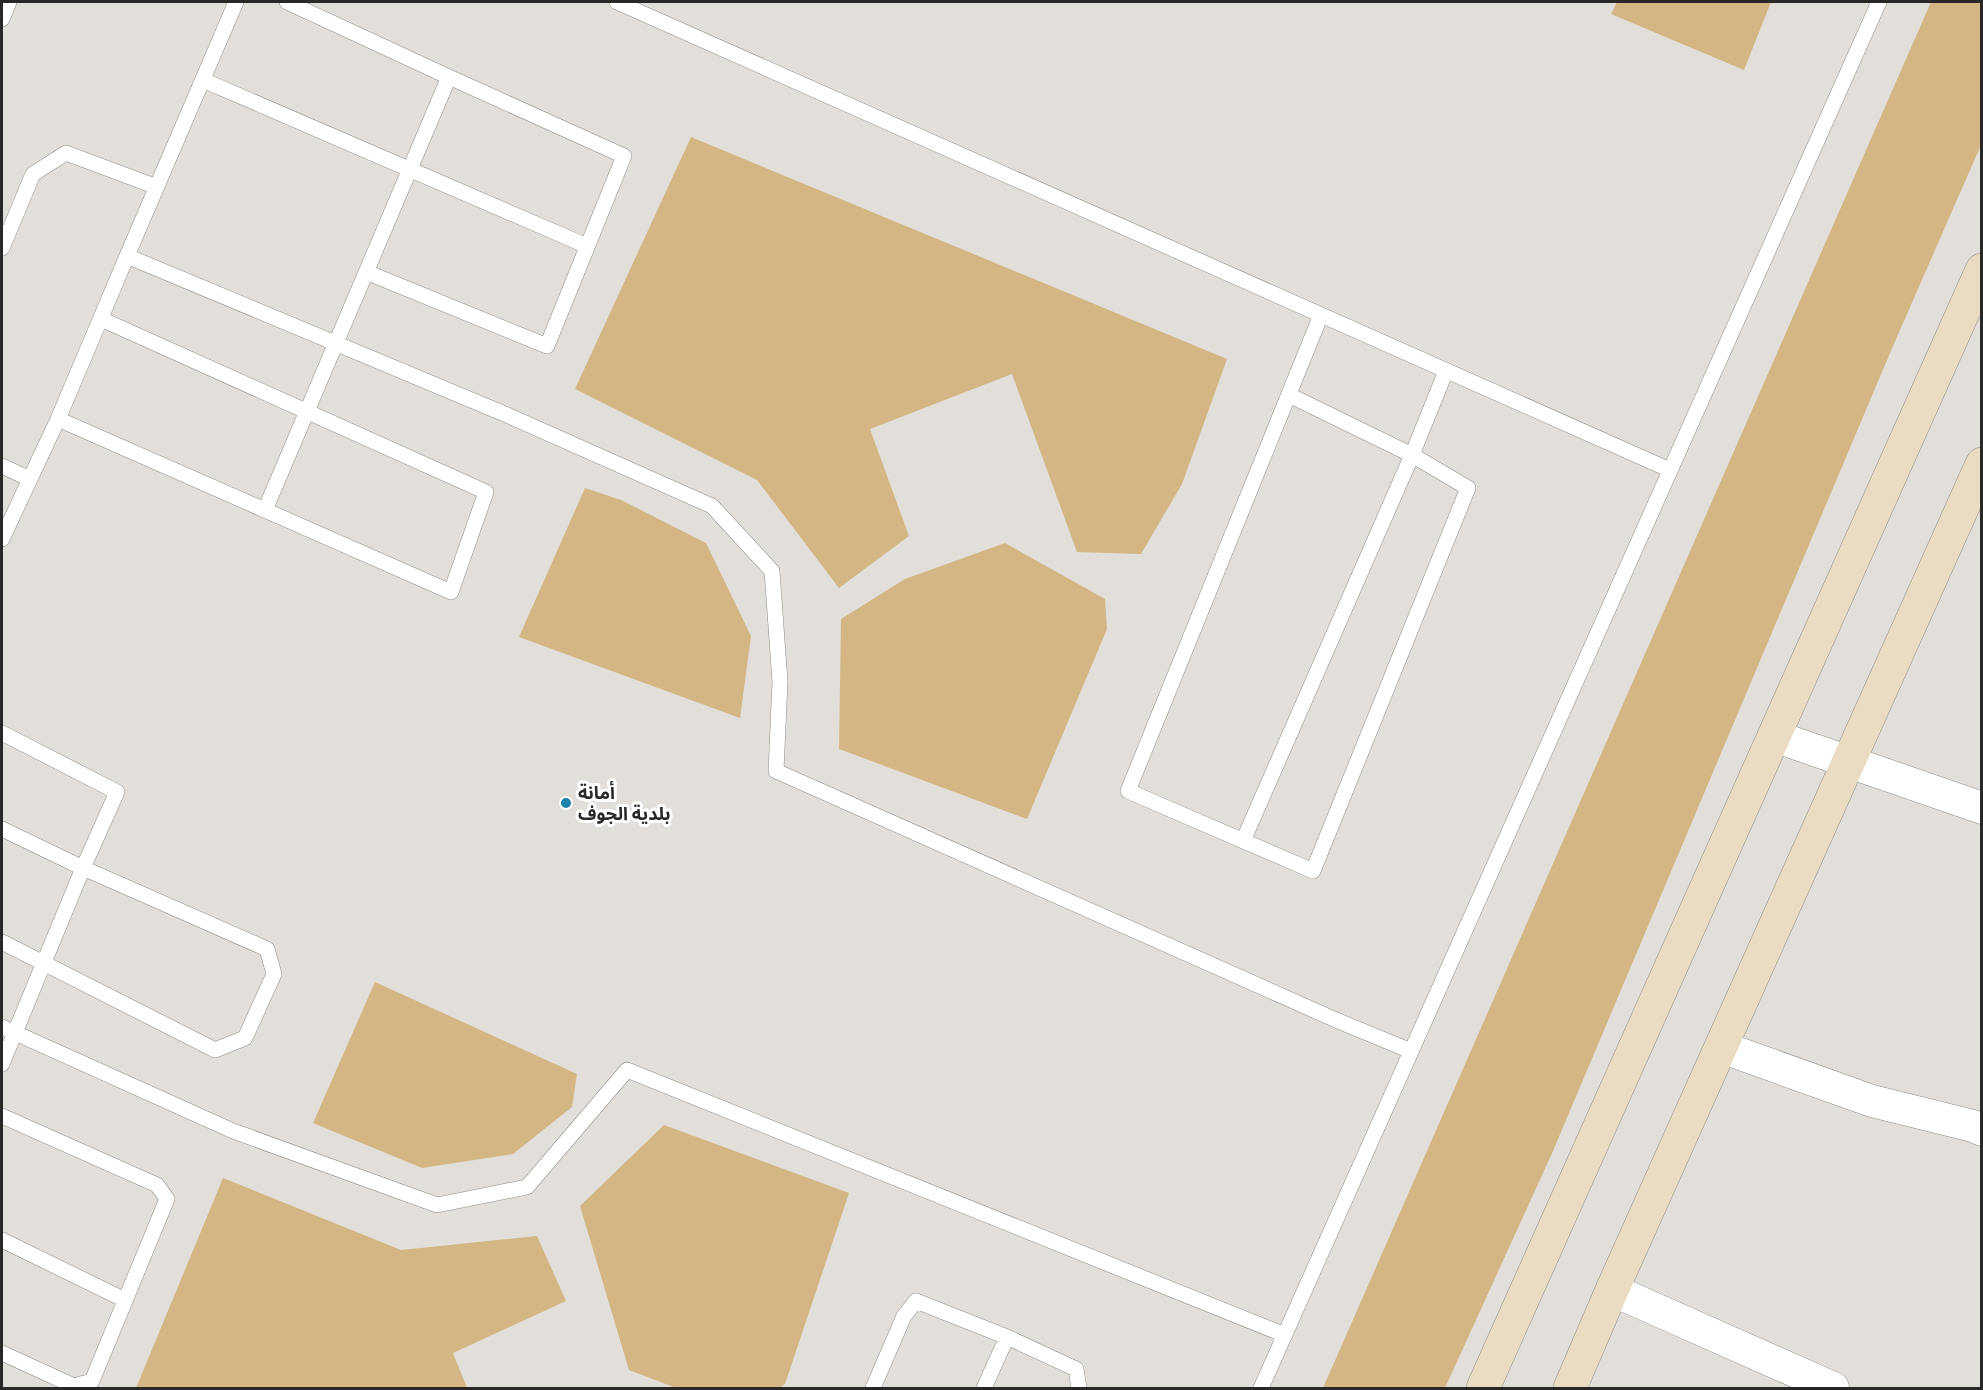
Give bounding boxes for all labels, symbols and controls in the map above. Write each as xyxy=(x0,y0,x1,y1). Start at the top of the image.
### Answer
place label: أمانة بلدية الجوف xyxy=(578,780,670,826)
marker: أمانة بلدية الجوف xyxy=(559,796,573,810)

